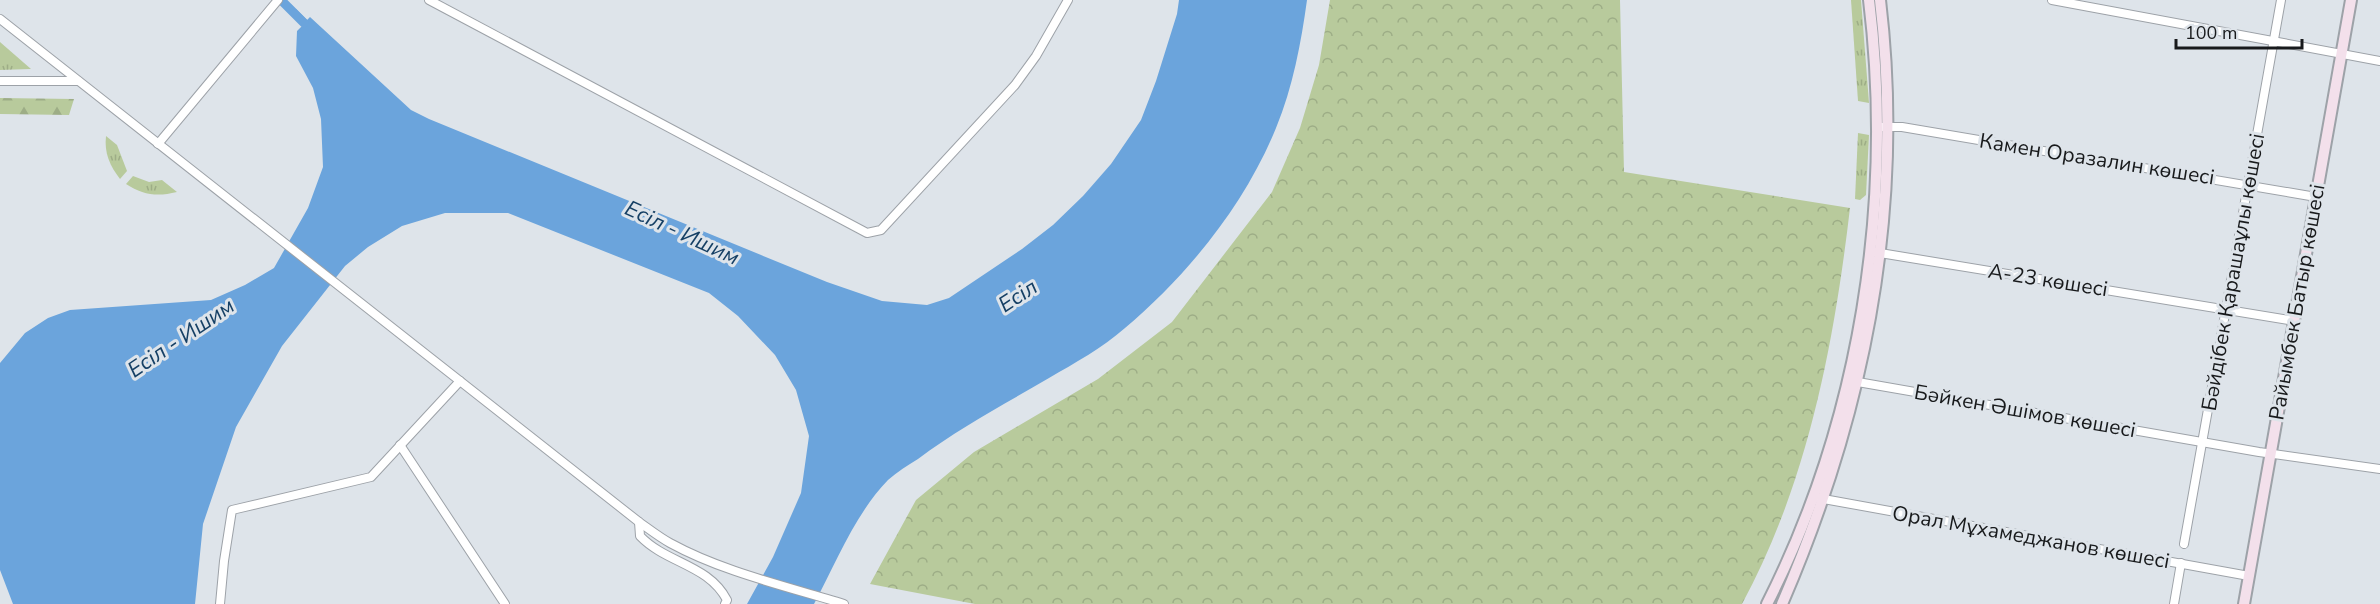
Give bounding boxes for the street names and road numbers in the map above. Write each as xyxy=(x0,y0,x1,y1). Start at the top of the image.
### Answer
street label: Камен Оразалин көшесі xyxy=(1978,127,2216,191)
street label: Бәйдібек Қарашаұлы көшесі xyxy=(2195,131,2271,413)
street label: Райымбек Батыр көшесі xyxy=(2262,182,2332,422)
street label: А-23 көшесі xyxy=(1986,257,2110,303)
street label: Бәйкен Әшімов көшесі xyxy=(1912,378,2138,444)
street label: Орал Мұхамеджанов көшесі xyxy=(1890,499,2172,575)

